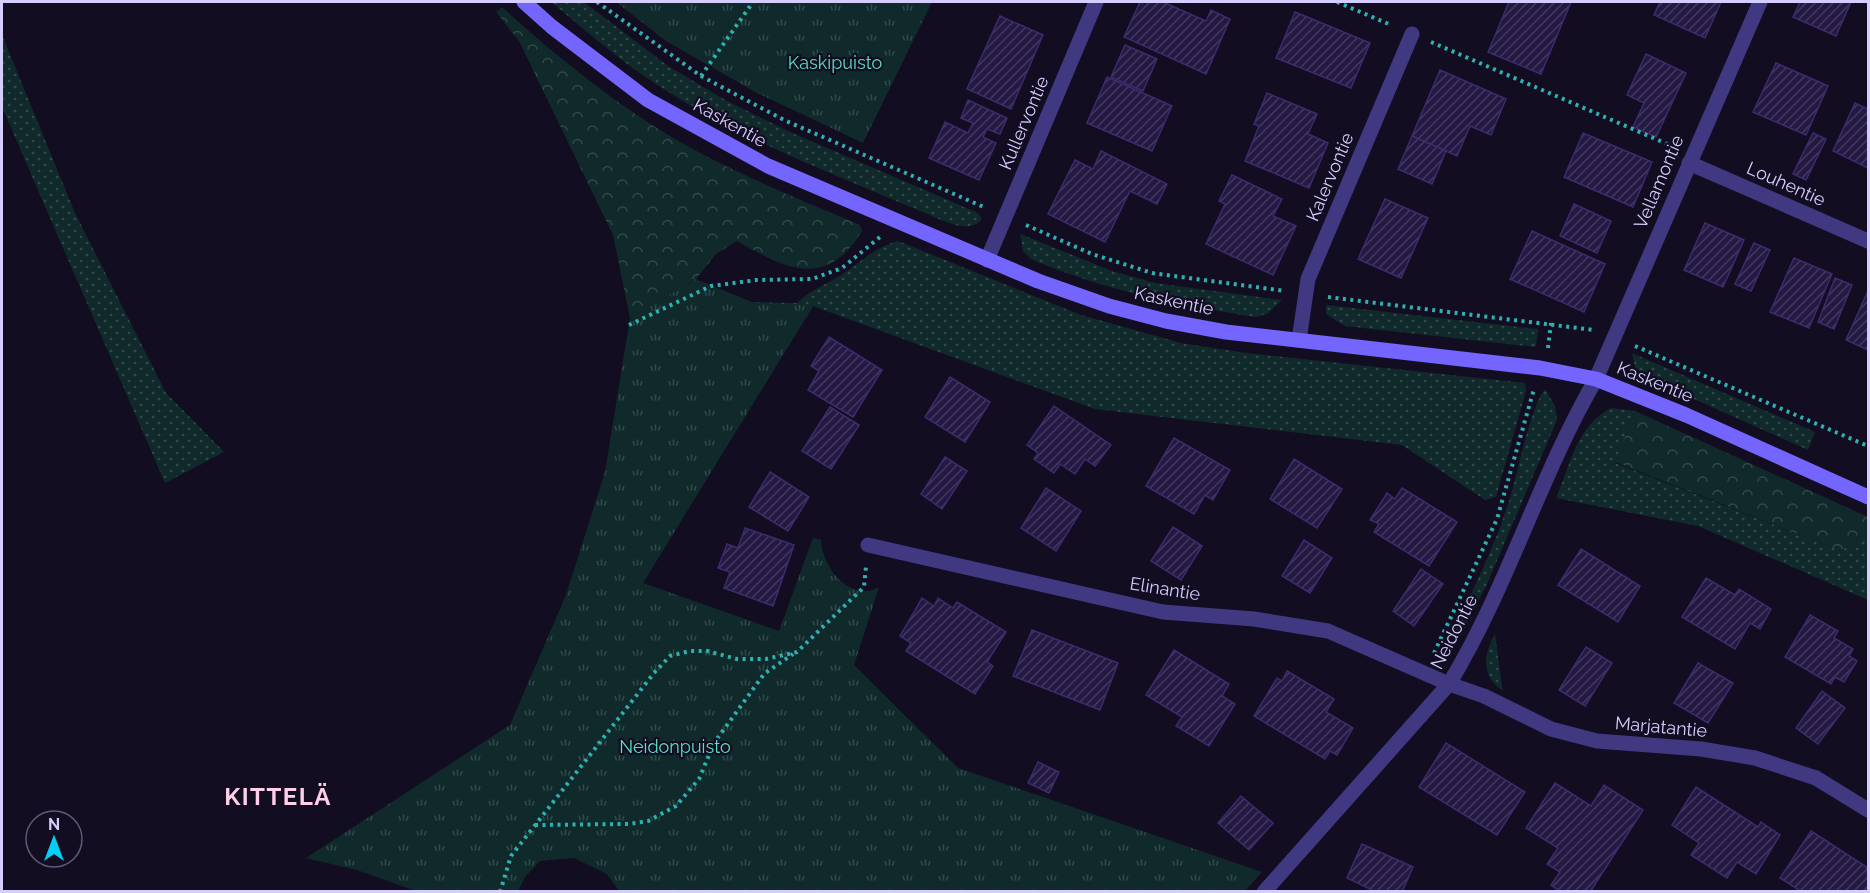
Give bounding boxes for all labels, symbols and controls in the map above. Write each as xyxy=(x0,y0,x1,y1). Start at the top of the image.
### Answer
park label: Kaskipuisto xyxy=(788,52,883,73)
street label: Kullervontie xyxy=(994,72,1053,173)
street label: Kaskentie xyxy=(690,94,771,151)
street label: Kalervontie xyxy=(1301,129,1358,224)
street label: Vellamontie xyxy=(1629,132,1688,232)
street label: Louhentie xyxy=(1744,157,1829,210)
street label: Kaskentie xyxy=(1132,282,1216,319)
street label: Kaskentie xyxy=(1614,357,1697,407)
street label: Elinantie xyxy=(1128,573,1202,604)
street label: Neidontie xyxy=(1426,591,1482,673)
street label: Marjatantie xyxy=(1614,712,1708,741)
park label: Neidonpuisto xyxy=(619,736,731,757)
district label: KITTELÄ xyxy=(224,782,332,811)
north arrow xyxy=(24,809,84,869)
text: N xyxy=(48,815,60,834)

